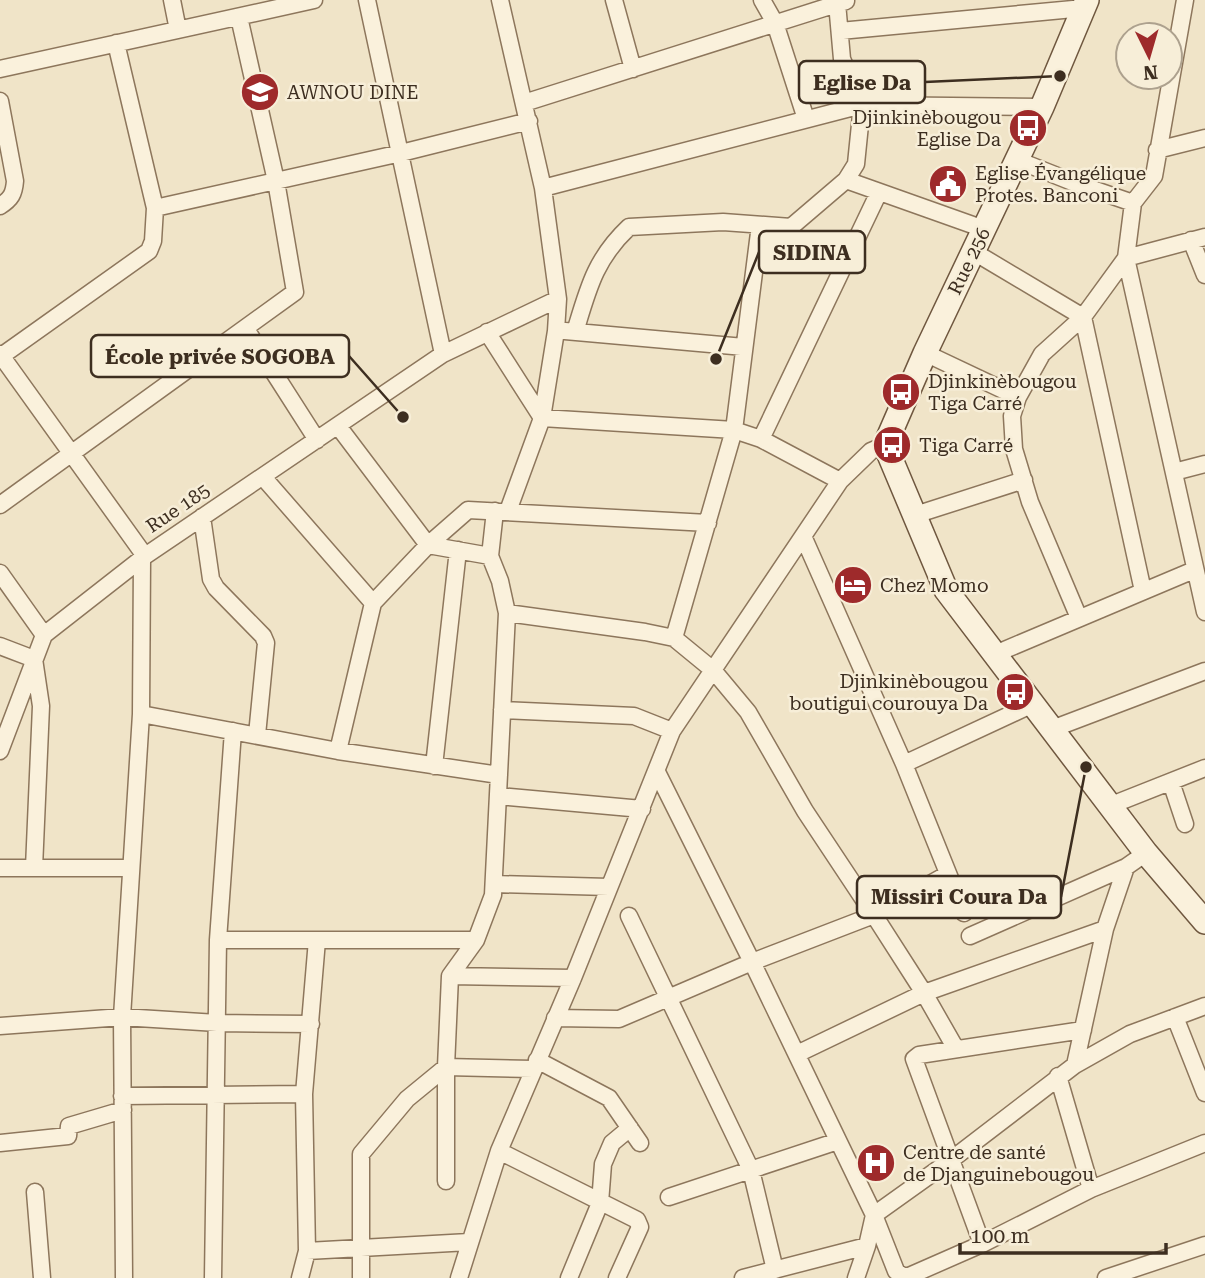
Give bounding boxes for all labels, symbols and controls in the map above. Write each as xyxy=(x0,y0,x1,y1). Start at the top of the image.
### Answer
north arrow xyxy=(1114,21,1184,91)
text: N xyxy=(1142,60,1159,85)
callout: Eglise Da xyxy=(799,61,925,103)
school or university icon: AWNOU DINE xyxy=(239,71,281,113)
text: Eglise Da xyxy=(813,71,912,95)
place label: AWNOU DINE xyxy=(287,81,418,104)
place label: Djinkinèbougou Eglise Da xyxy=(852,106,1002,151)
bus stop icon: Djinkinèbougou Eglise Da xyxy=(1007,107,1049,149)
place label: Eglise Évangélique Protes. Banconi xyxy=(975,162,1146,207)
public building icon: Eglise Évangélique Protes. Banconi xyxy=(927,163,969,205)
street label: Rue 256 xyxy=(943,224,995,298)
callout: SIDINA xyxy=(759,231,865,273)
text: SIDINA xyxy=(773,241,851,265)
callout: École privée SOGOBA xyxy=(91,335,349,377)
text: École privée SOGOBA xyxy=(105,344,335,369)
place label: Djinkinèbougou Tiga Carré xyxy=(928,370,1077,415)
bus stop icon: Djinkinèbougou Tiga Carré xyxy=(880,371,922,413)
bus stop icon: Tiga Carré xyxy=(871,424,913,466)
place label: Tiga Carré xyxy=(919,434,1013,457)
street label: Rue 185 xyxy=(142,478,214,538)
hotel icon: Chez Momo xyxy=(832,564,874,606)
place label: Chez Momo xyxy=(880,574,989,597)
place label: Djinkinèbougou boutigui courouya Da xyxy=(789,670,989,715)
bus stop icon: Djinkinèbougou boutigui courouya Da xyxy=(994,671,1036,713)
callout: Missiri Coura Da xyxy=(857,876,1061,918)
text: Missiri Coura Da xyxy=(871,885,1048,909)
place label: Centre de santé de Djanguinebougou xyxy=(903,1141,1094,1186)
hospital icon: Centre de santé de Djanguinebougou xyxy=(855,1142,897,1184)
scale bar xyxy=(960,1212,1166,1256)
text: 100 m xyxy=(970,1224,1030,1248)

